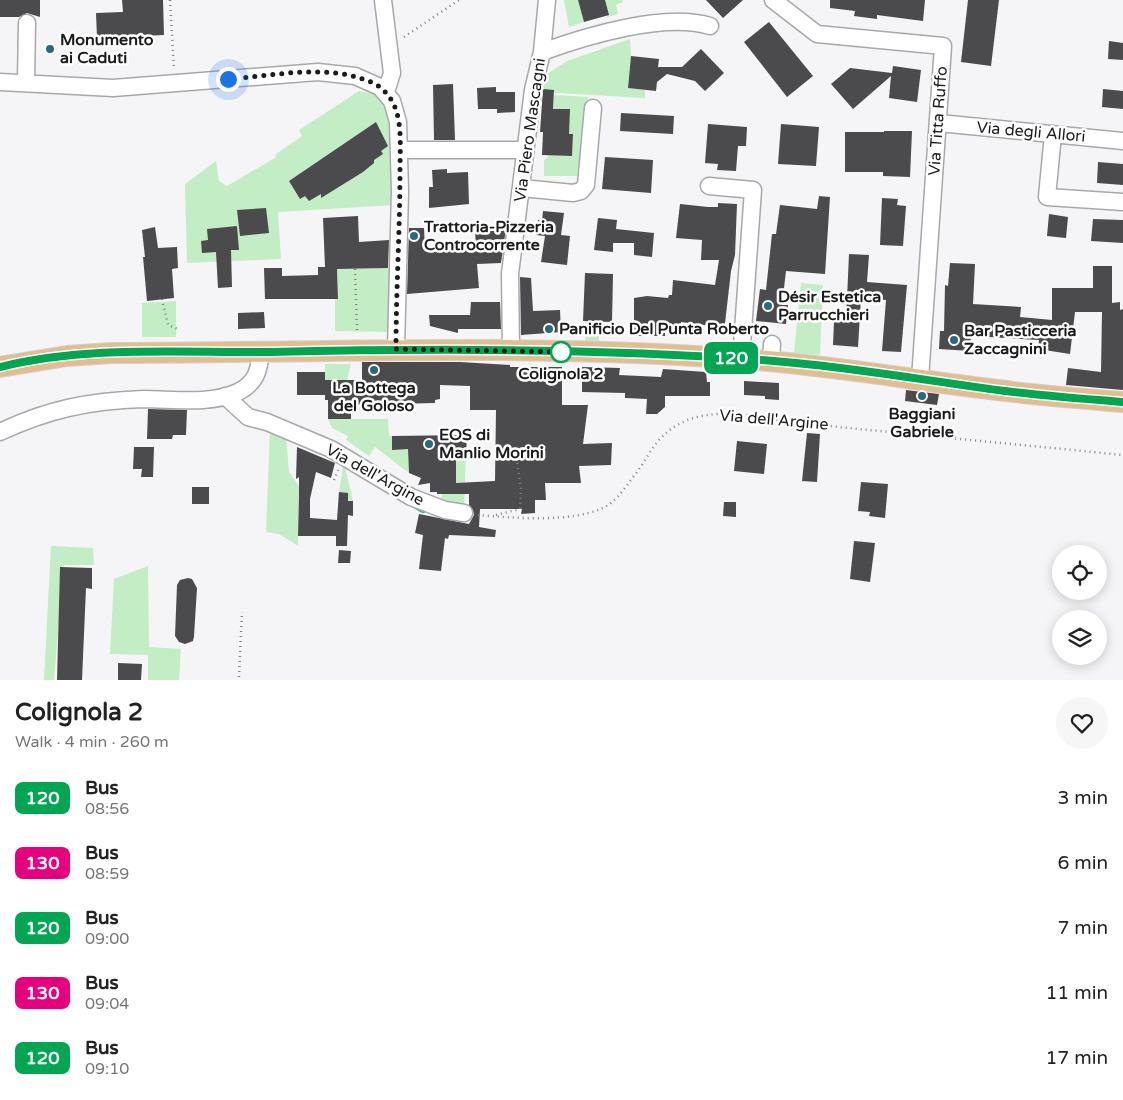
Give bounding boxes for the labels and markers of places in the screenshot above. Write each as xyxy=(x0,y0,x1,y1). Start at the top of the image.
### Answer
place label: Monumento ai Caduti xyxy=(60,30,154,68)
marker: Monumento ai Caduti xyxy=(44,43,56,55)
place label: Trattoria-Pizzeria Controcorrente xyxy=(423,217,554,255)
marker: Trattoria-Pizzeria Controcorrente xyxy=(408,230,420,242)
place label: Désir Estetica Parrucchieri xyxy=(778,287,881,325)
marker: Désir Estetica Parrucchieri xyxy=(762,300,774,312)
place label: Panificio Del Punta Roberto xyxy=(559,319,769,339)
place label: Bar Pasticceria Zaccagnini xyxy=(964,321,1077,359)
marker: Panificio Del Punta Roberto xyxy=(543,323,555,335)
marker: Bar Pasticceria Zaccagnini xyxy=(948,334,960,346)
marker: Colignola 2 xyxy=(550,341,572,363)
marker: La Bottega del Goloso xyxy=(368,364,380,376)
place label: Colignola 2 xyxy=(518,364,604,384)
place label: La Bottega del Goloso xyxy=(332,378,416,416)
marker: Baggiani Gabriele xyxy=(916,390,928,402)
place label: Baggiani Gabriele xyxy=(889,404,955,442)
place label: EOS di Manlio Morini xyxy=(439,425,544,463)
marker: EOS di Manlio Morini xyxy=(423,438,435,450)

